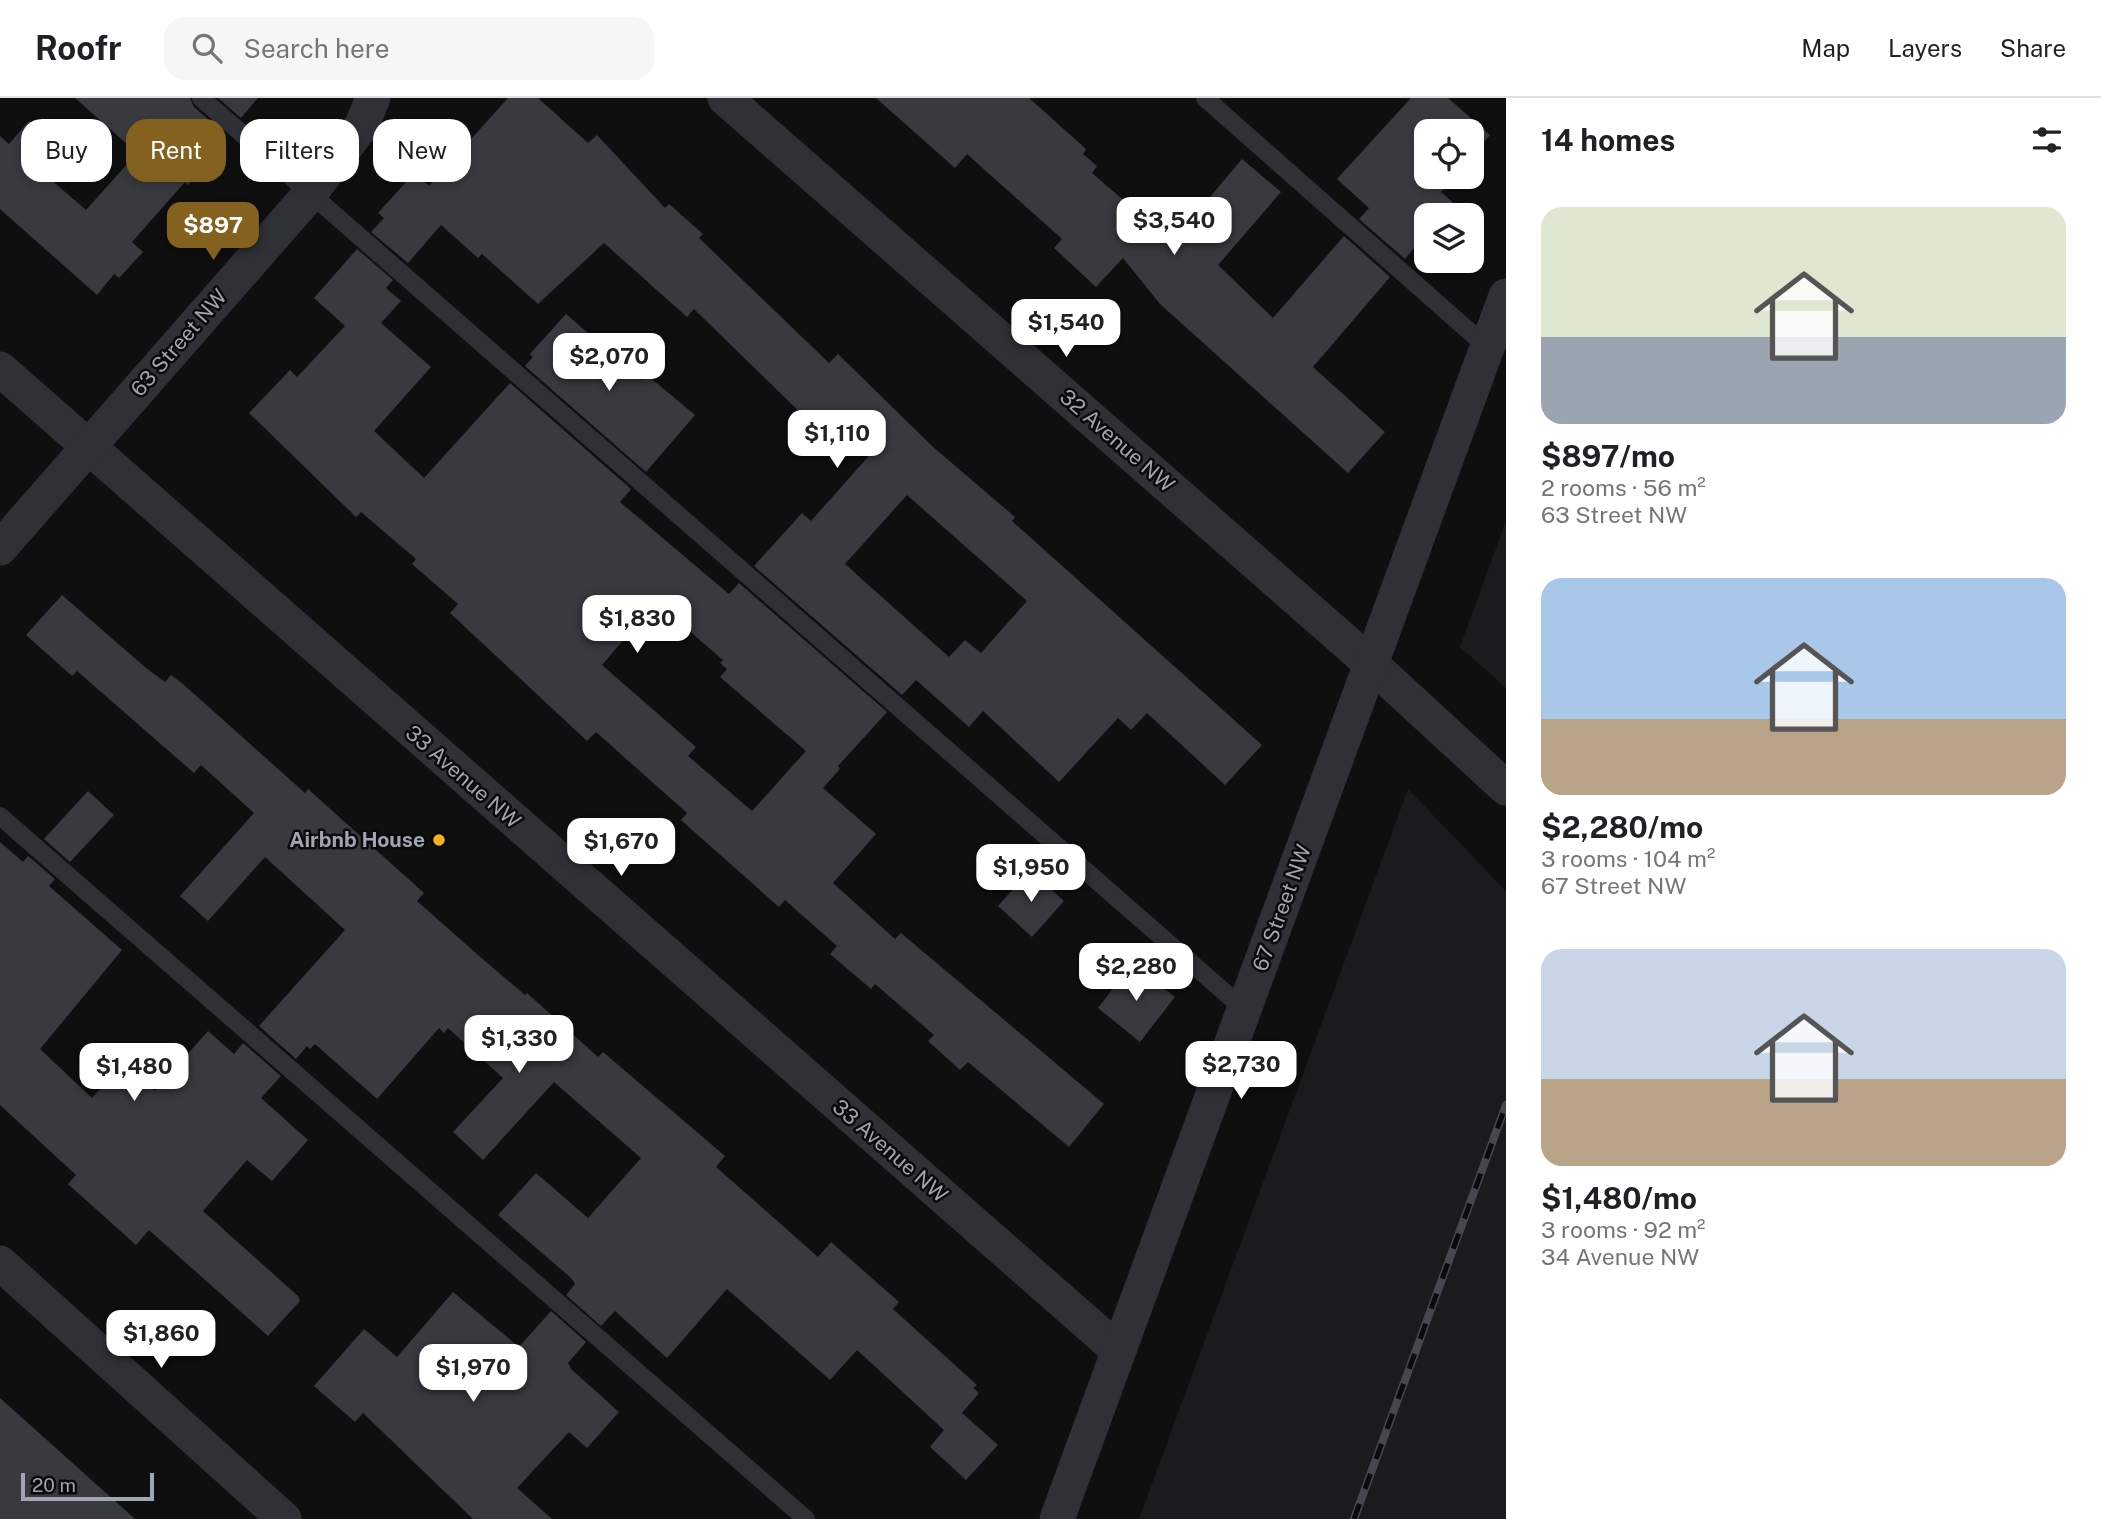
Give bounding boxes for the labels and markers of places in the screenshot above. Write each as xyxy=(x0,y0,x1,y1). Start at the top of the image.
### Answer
pin: $3,540 xyxy=(1117,198,1231,257)
pin: $897 xyxy=(172,202,254,262)
pin: $1,540 xyxy=(1009,300,1123,359)
pin: $2,070 xyxy=(552,334,666,393)
pin: $1,110 xyxy=(780,410,894,470)
pin: $1,830 xyxy=(580,596,694,655)
pin: $1,670 xyxy=(564,818,678,878)
place label: Airbnb House xyxy=(289,827,425,852)
marker: Airbnb House xyxy=(431,832,447,848)
pin: $1,950 xyxy=(974,844,1088,904)
pin: $2,280 xyxy=(1079,944,1193,1003)
pin: $1,330 xyxy=(462,1016,576,1075)
pin: $2,730 xyxy=(1184,1042,1298,1101)
pin: $1,480 xyxy=(77,1044,191,1103)
pin: $1,860 xyxy=(104,1310,218,1370)
pin: $1,970 xyxy=(416,1344,530,1404)

